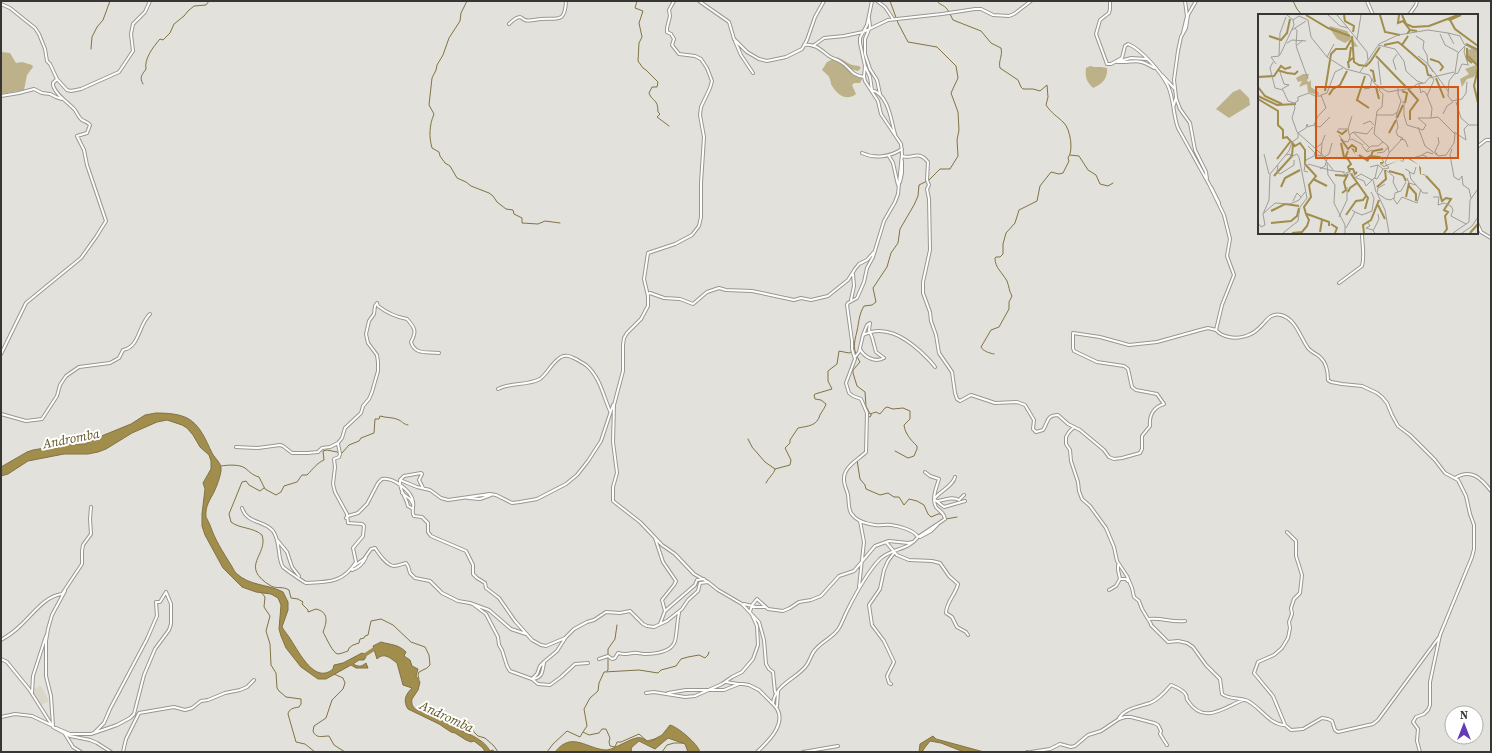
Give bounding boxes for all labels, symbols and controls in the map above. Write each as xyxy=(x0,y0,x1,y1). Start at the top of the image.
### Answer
inset map xyxy=(1258,14,1478,234)
water label: Andromba xyxy=(40,425,101,453)
water label: Andromba xyxy=(416,696,477,736)
north arrow xyxy=(1444,705,1484,745)
text: N xyxy=(1460,708,1468,723)

